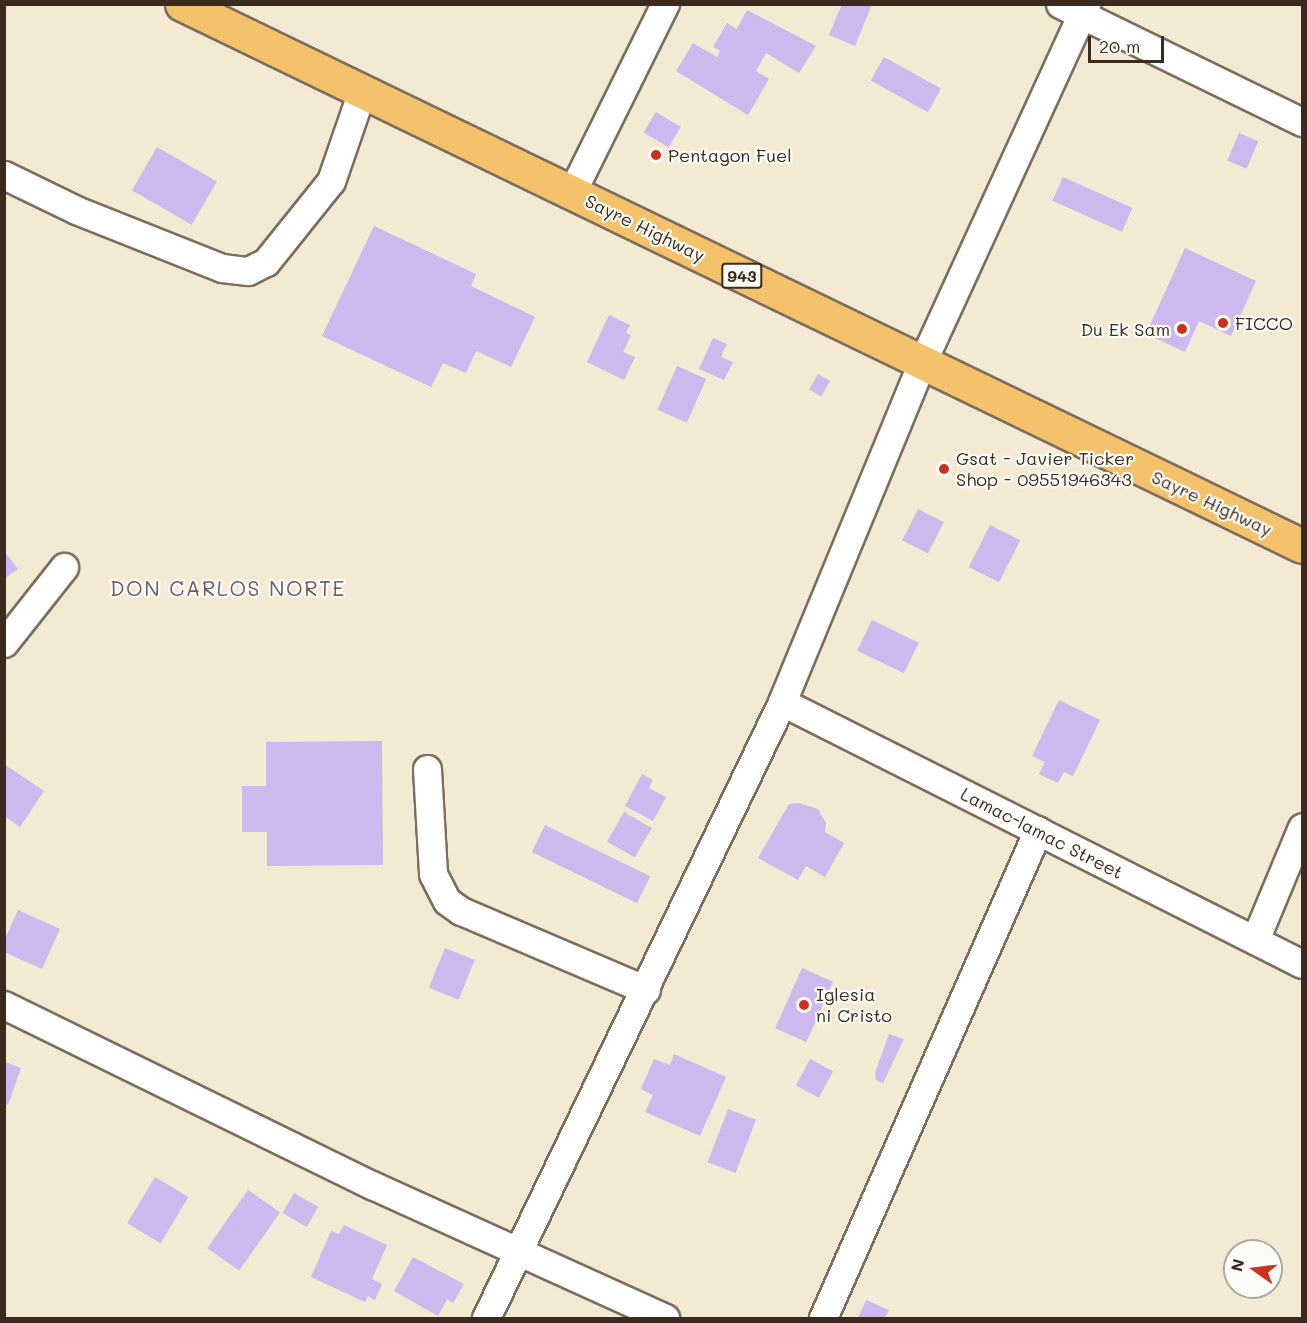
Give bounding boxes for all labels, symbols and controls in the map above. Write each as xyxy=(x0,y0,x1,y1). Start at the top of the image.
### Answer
scale bar xyxy=(1091,24,1168,62)
text: 20 m xyxy=(1099,34,1140,58)
place label: Pentagon Fuel xyxy=(668,144,792,166)
marker: Pentagon Fuel xyxy=(649,148,663,162)
street label: Sayre Highway xyxy=(582,190,708,266)
road number: 943 xyxy=(721,263,763,289)
place label: FICCO xyxy=(1235,312,1293,334)
marker: FICCO xyxy=(1216,316,1230,330)
place label: Du Ek Sam xyxy=(1081,318,1170,340)
marker: Du Ek Sam xyxy=(1175,322,1189,336)
place label: Gsat - Javier Ticker Shop - 09551946343 xyxy=(956,448,1134,490)
marker: Gsat - Javier Ticker Shop - 09551946343 xyxy=(937,462,951,476)
street label: Sayre Highway xyxy=(1148,466,1276,540)
district label: DON CARLOS NORTE xyxy=(110,575,346,601)
street label: Lamac-lamac Street xyxy=(957,783,1127,883)
place label: Iglesia ni Cristo xyxy=(816,984,892,1026)
marker: Iglesia ni Cristo xyxy=(797,998,811,1012)
north arrow xyxy=(1223,1239,1283,1299)
text: N xyxy=(1225,1257,1249,1273)

